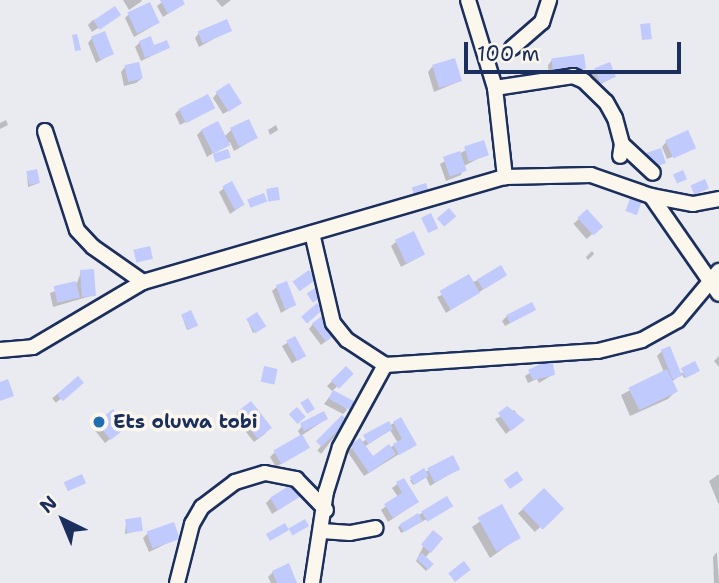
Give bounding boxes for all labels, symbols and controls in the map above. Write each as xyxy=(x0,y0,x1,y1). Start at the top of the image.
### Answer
scale bar xyxy=(467,28,684,72)
text: 100 m xyxy=(477,40,540,68)
place label: Ets oluwa tobi xyxy=(113,411,258,433)
marker: Ets oluwa tobi xyxy=(91,414,107,430)
north arrow xyxy=(28,485,98,555)
text: N xyxy=(34,490,62,519)

